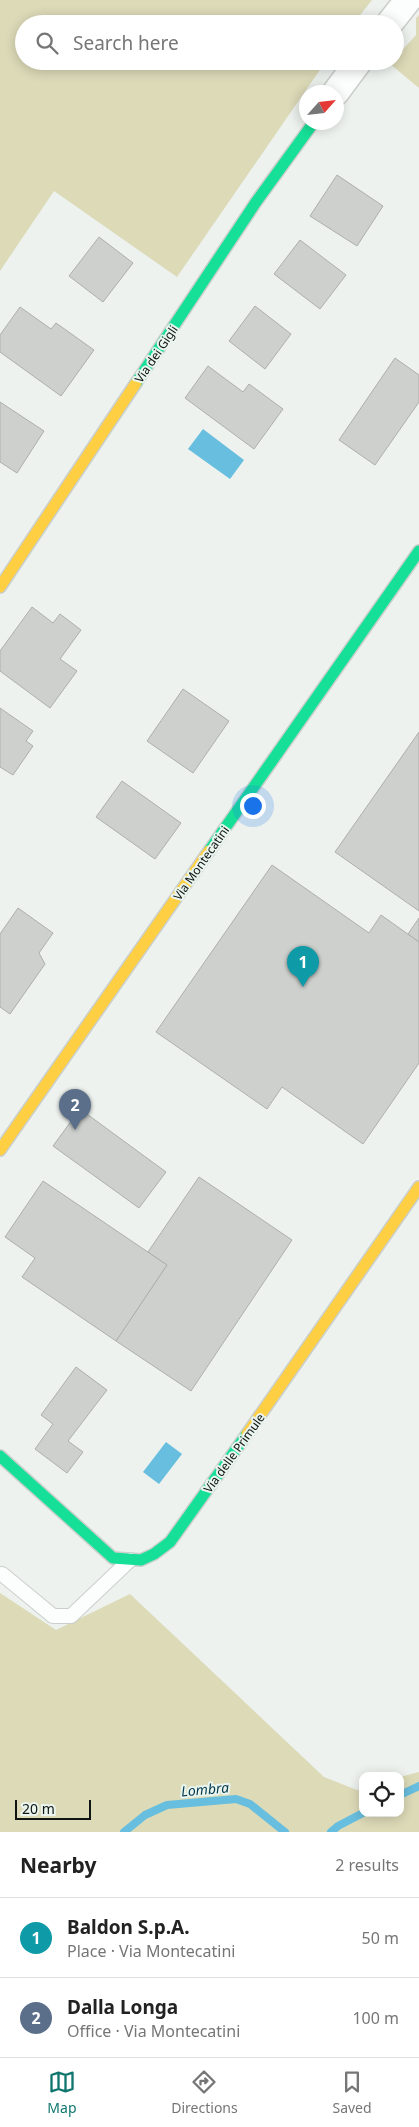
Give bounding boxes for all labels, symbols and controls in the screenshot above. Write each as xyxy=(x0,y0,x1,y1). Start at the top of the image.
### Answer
search box xyxy=(15,15,404,70)
icon: search xyxy=(33,29,61,57)
text: Search here xyxy=(73,30,179,56)
north arrow xyxy=(299,85,344,130)
street label: Via dei Gigli xyxy=(131,322,181,386)
your location xyxy=(240,793,266,819)
street label: Via Montecatini xyxy=(169,822,233,904)
pin: 1 xyxy=(287,946,319,987)
pin: 2 xyxy=(59,1089,91,1130)
street label: Via delle Primule xyxy=(199,1410,269,1496)
map controls xyxy=(359,1772,404,1817)
button: locate xyxy=(359,1772,404,1817)
water label: Lombra xyxy=(180,1777,230,1801)
scale bar xyxy=(15,1797,91,1820)
text: 20 m xyxy=(22,1799,55,1818)
text: Nearby xyxy=(20,1851,96,1879)
text: 2 results xyxy=(335,1854,399,1876)
text: Baldon S.p.A. xyxy=(67,1914,190,1940)
text: 1 xyxy=(31,1927,41,1949)
text: 50 m xyxy=(362,1927,399,1949)
text: Place · Via Montecatini xyxy=(67,1940,235,1962)
text: Dalla Longa xyxy=(67,1994,178,2020)
text: 2 xyxy=(31,2007,41,2029)
text: 100 m xyxy=(352,2007,399,2029)
text: Office · Via Montecatini xyxy=(67,2020,240,2042)
tab: Map xyxy=(47,2068,77,2117)
tab: Directions xyxy=(171,2068,238,2117)
tab: Saved xyxy=(332,2068,372,2117)

